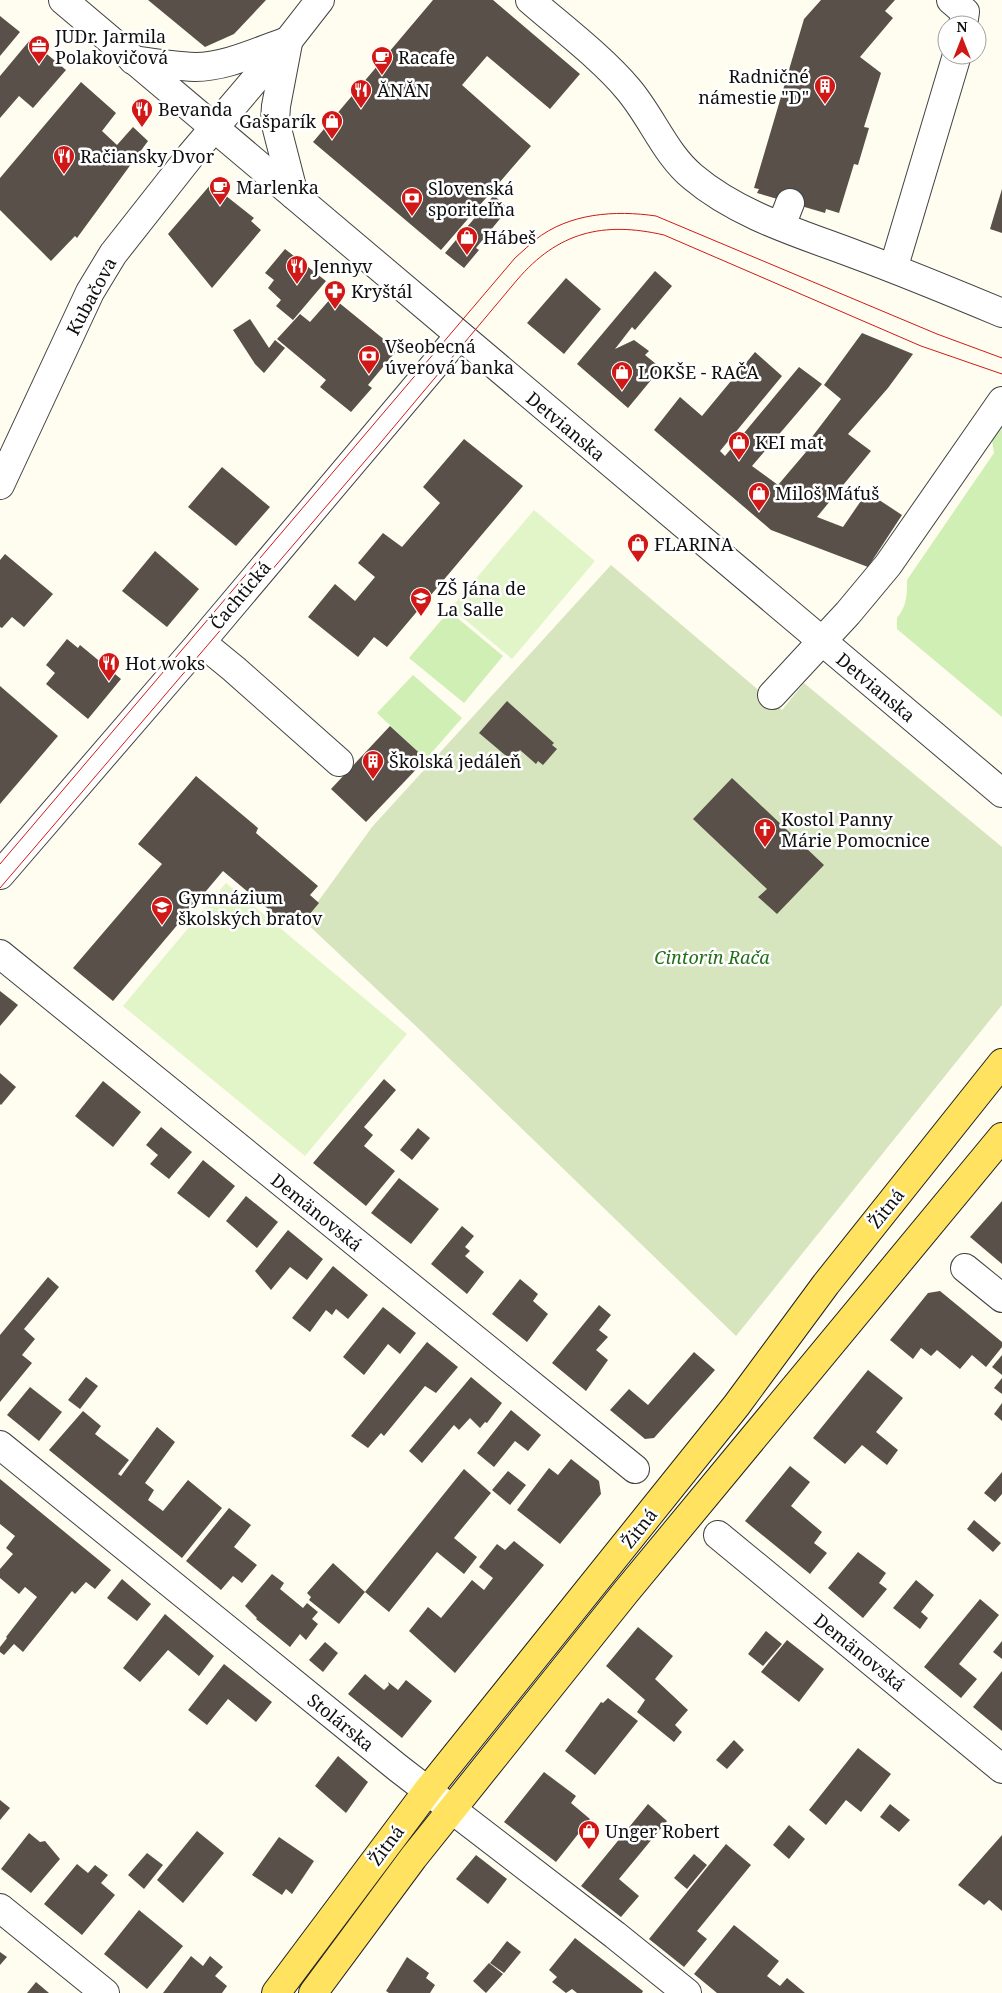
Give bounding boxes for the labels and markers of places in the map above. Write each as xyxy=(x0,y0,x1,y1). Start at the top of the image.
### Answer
place label: JUDr. Jarmila Polakovičová xyxy=(54,24,169,69)
office icon: JUDr. Jarmila Polakovičová xyxy=(27,34,51,65)
cafe icon: Racafe xyxy=(370,45,394,76)
place label: Racafe xyxy=(398,45,455,69)
place label: Radničné námestie "D" xyxy=(698,64,809,109)
building icon: Radničné námestie "D" xyxy=(813,74,837,105)
restaurant icon: ĂNĂN xyxy=(349,78,373,109)
place label: ĂNĂN xyxy=(377,78,430,102)
restaurant icon: Bevanda xyxy=(130,97,154,128)
place label: Bevanda xyxy=(158,97,233,121)
place label: Gašparík xyxy=(239,109,316,133)
shop icon: Gašparík xyxy=(320,109,344,140)
restaurant icon: Račiansky Dvor xyxy=(52,144,76,175)
place label: Račiansky Dvor xyxy=(80,144,215,168)
cafe icon: Marlenka xyxy=(208,175,232,206)
place label: Marlenka xyxy=(236,175,319,199)
place label: Slovenská sporiteľňa xyxy=(428,176,515,221)
bank icon: Slovenská sporiteľňa xyxy=(400,186,424,217)
shop icon: Hábeš xyxy=(455,225,479,256)
place label: Hábeš xyxy=(483,225,536,249)
restaurant icon: Jennyv xyxy=(285,254,309,285)
place label: Jennyv xyxy=(312,254,373,278)
pharmacy icon: Kryštál xyxy=(323,279,347,310)
place label: Kryštál xyxy=(351,279,413,303)
place label: Všeobecná úverová banka xyxy=(385,334,514,379)
bank icon: Všeobecná úverová banka xyxy=(357,344,381,375)
shop icon: LOKŠE - RAČA xyxy=(610,360,634,391)
place label: LOKŠE - RAČA xyxy=(638,360,759,384)
shop icon: KEI mat xyxy=(727,430,751,461)
place label: KEI mat xyxy=(755,430,824,454)
shop icon: Miloš Máťuš xyxy=(747,481,771,512)
place label: Miloš Máťuš xyxy=(775,481,879,505)
shop icon: FLARINA xyxy=(626,532,650,563)
place label: FLARINA xyxy=(654,532,734,556)
place label: ZŠ Jána de La Salle xyxy=(437,576,526,621)
school or university icon: ZŠ Jána de La Salle xyxy=(409,586,433,617)
restaurant icon: Hot woks xyxy=(97,651,121,682)
place label: Hot woks xyxy=(125,651,205,675)
building icon: Školská jedáleň xyxy=(361,749,385,780)
place label: Školská jedáleň xyxy=(389,749,522,773)
place label: Kostol Panny Márie Pomocnice xyxy=(781,807,930,852)
church icon: Kostol Panny Márie Pomocnice xyxy=(753,817,777,848)
place label: Gymnázium školských bratov xyxy=(178,885,323,930)
school or university icon: Gymnázium školských bratov xyxy=(150,895,174,926)
shop icon: Unger Robert xyxy=(577,1819,601,1850)
place label: Unger Robert xyxy=(605,1819,720,1843)

